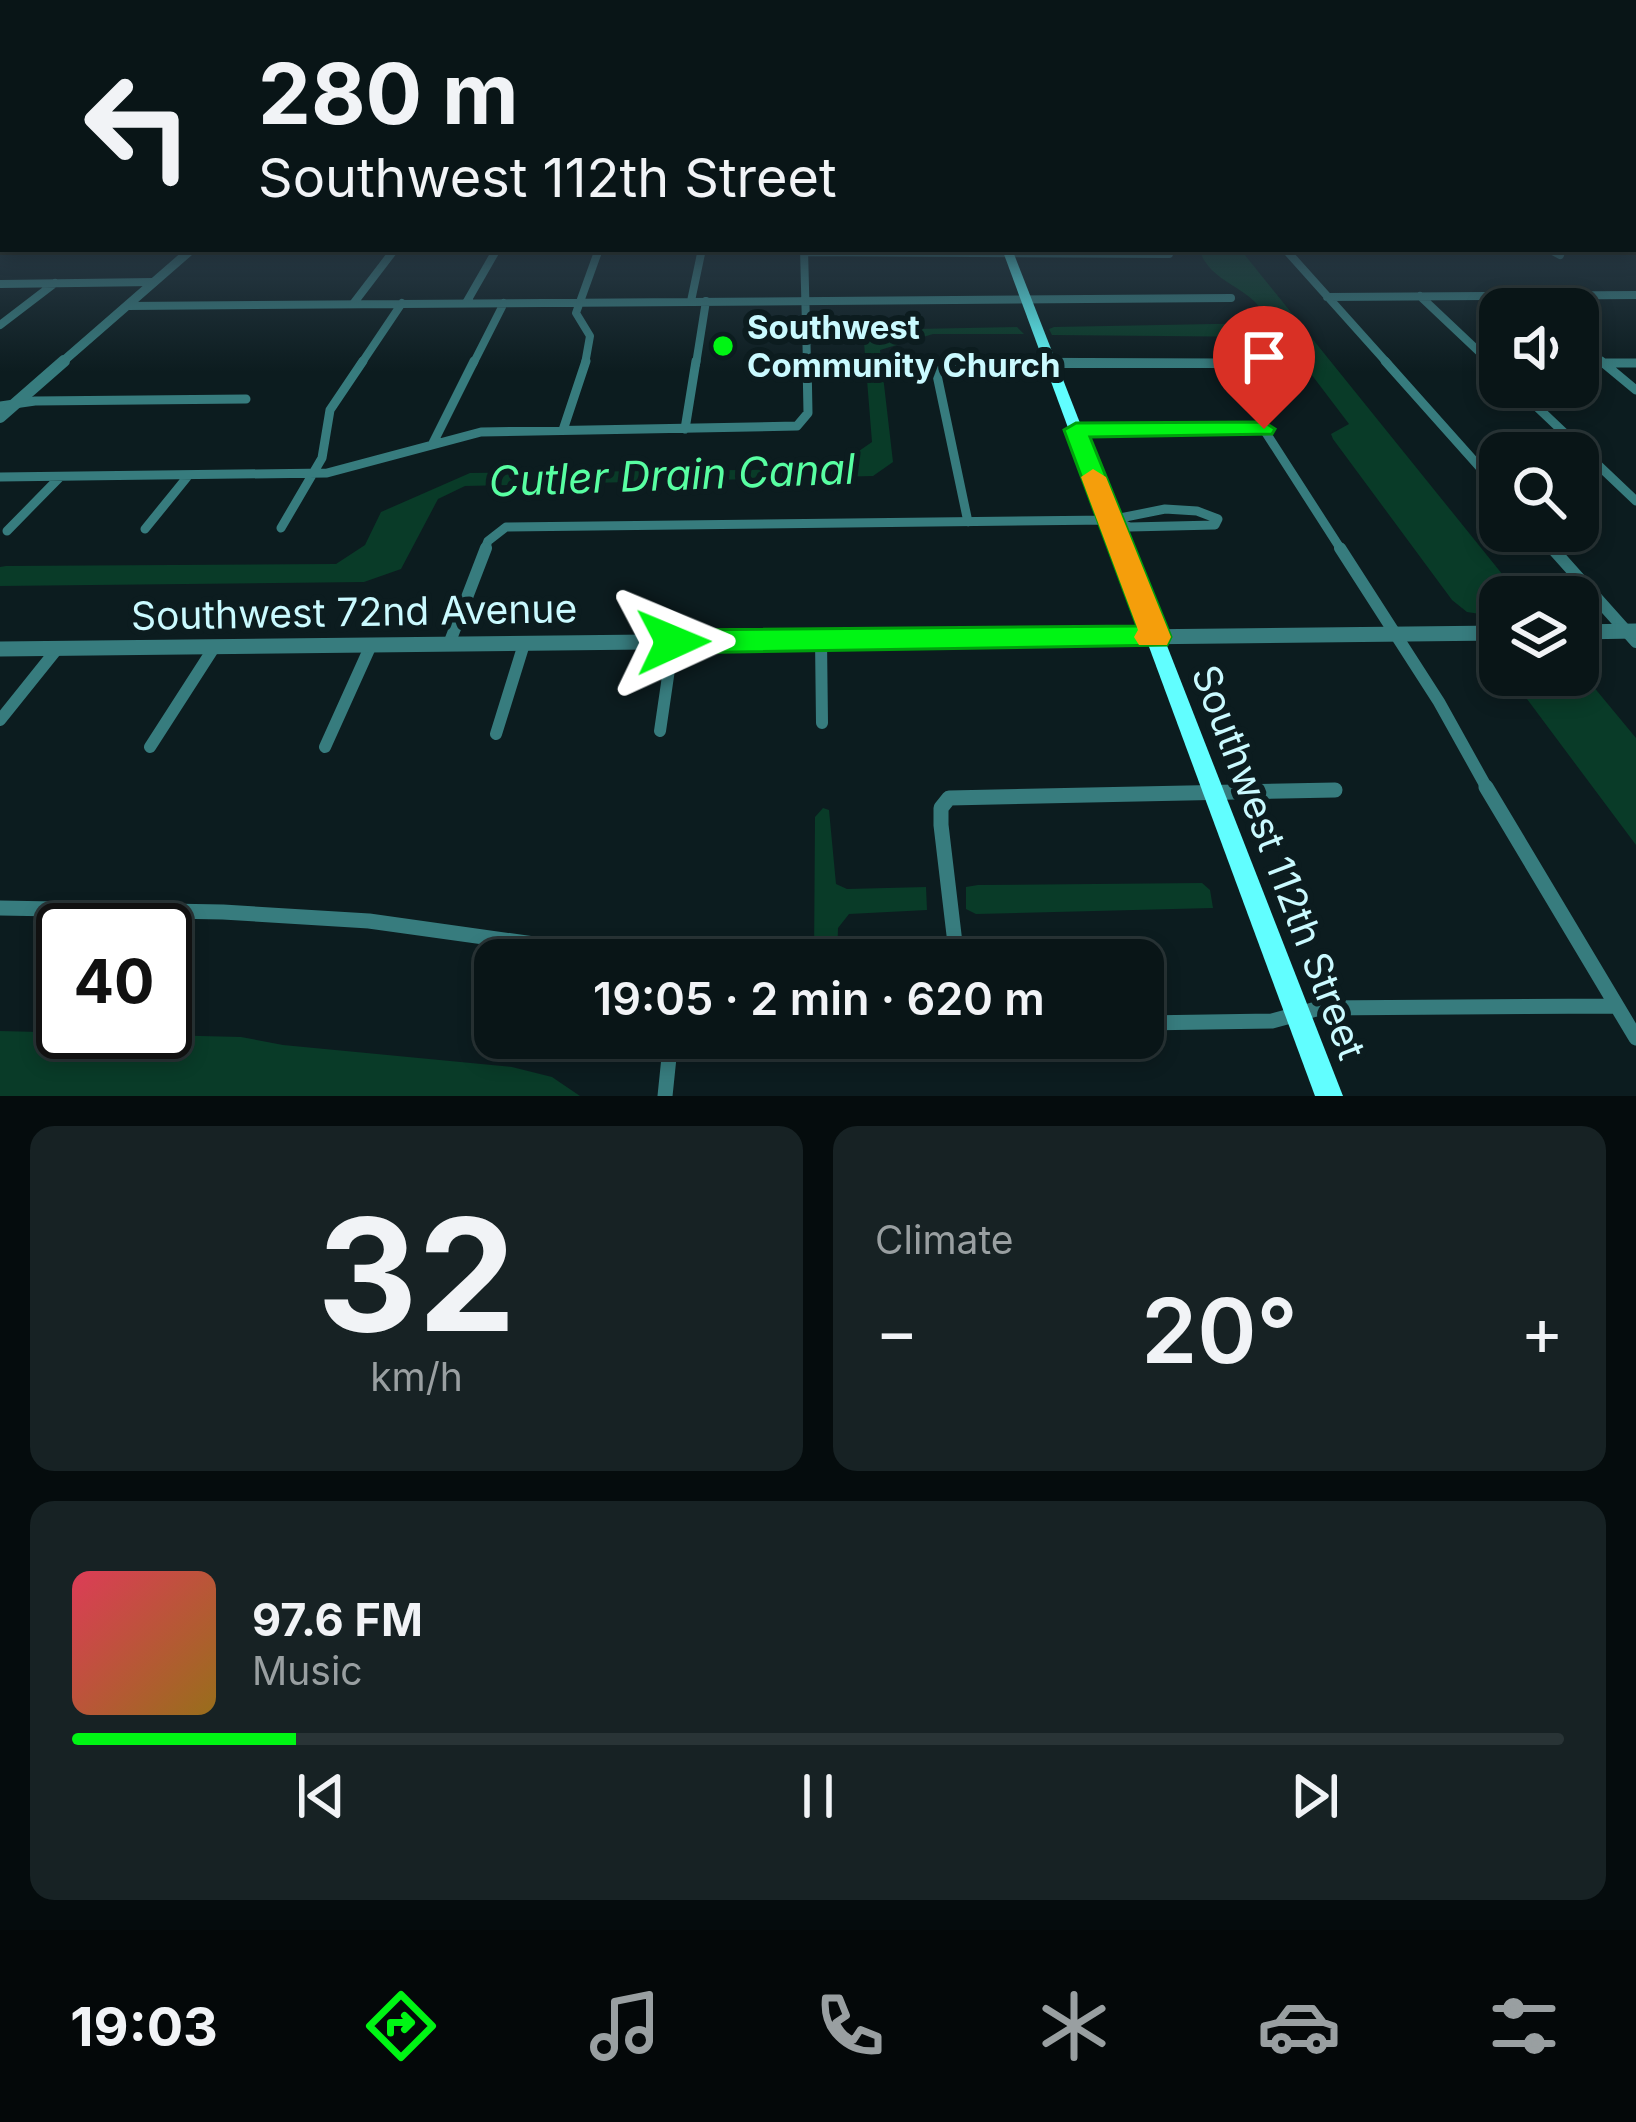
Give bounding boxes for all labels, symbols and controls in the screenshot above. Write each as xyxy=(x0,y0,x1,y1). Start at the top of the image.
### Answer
text: 280 m xyxy=(258,43,519,144)
icon: left xyxy=(60,48,216,204)
text: Southwest 112th Street xyxy=(258,145,837,210)
map controls xyxy=(1479,288,1599,696)
button: sound xyxy=(1479,288,1599,408)
pin xyxy=(1213,306,1315,429)
place label: Southwest Community Church xyxy=(747,307,1061,385)
icon: arrive xyxy=(1231,324,1297,390)
marker: Southwest Community Church xyxy=(710,333,736,359)
button: search xyxy=(1479,432,1599,552)
water label: Cutler Drain Canal xyxy=(488,443,857,506)
button: layers xyxy=(1479,576,1599,696)
position arrow xyxy=(610,579,736,705)
street label: Southwest 72nd Avenue xyxy=(130,584,578,639)
street label: Southwest 112th Street xyxy=(1183,658,1376,1065)
speed limit sign: 40 xyxy=(36,903,192,1059)
text: 19:05 · 2 min · 620 m xyxy=(593,971,1045,1026)
text: 32 xyxy=(317,1180,516,1369)
text: Climate xyxy=(875,1216,1014,1263)
text: 20° xyxy=(1141,1276,1298,1385)
text: − xyxy=(875,1291,919,1371)
text: + xyxy=(1520,1291,1564,1371)
text: km/h xyxy=(370,1353,463,1400)
text: 97.6 FM xyxy=(252,1592,423,1647)
text: Music xyxy=(252,1647,363,1694)
icon: previous xyxy=(288,1763,354,1829)
icon: pause xyxy=(785,1763,851,1829)
icon: next xyxy=(1282,1763,1348,1829)
icon: directions xyxy=(359,1984,443,2068)
icon: music xyxy=(583,1984,667,2068)
icon: phone xyxy=(808,1984,892,2068)
icon: climate xyxy=(1032,1984,1116,2068)
icon: car xyxy=(1257,1984,1341,2068)
icon: filters xyxy=(1482,1984,1566,2068)
text: 19:03 xyxy=(70,1994,218,2059)

